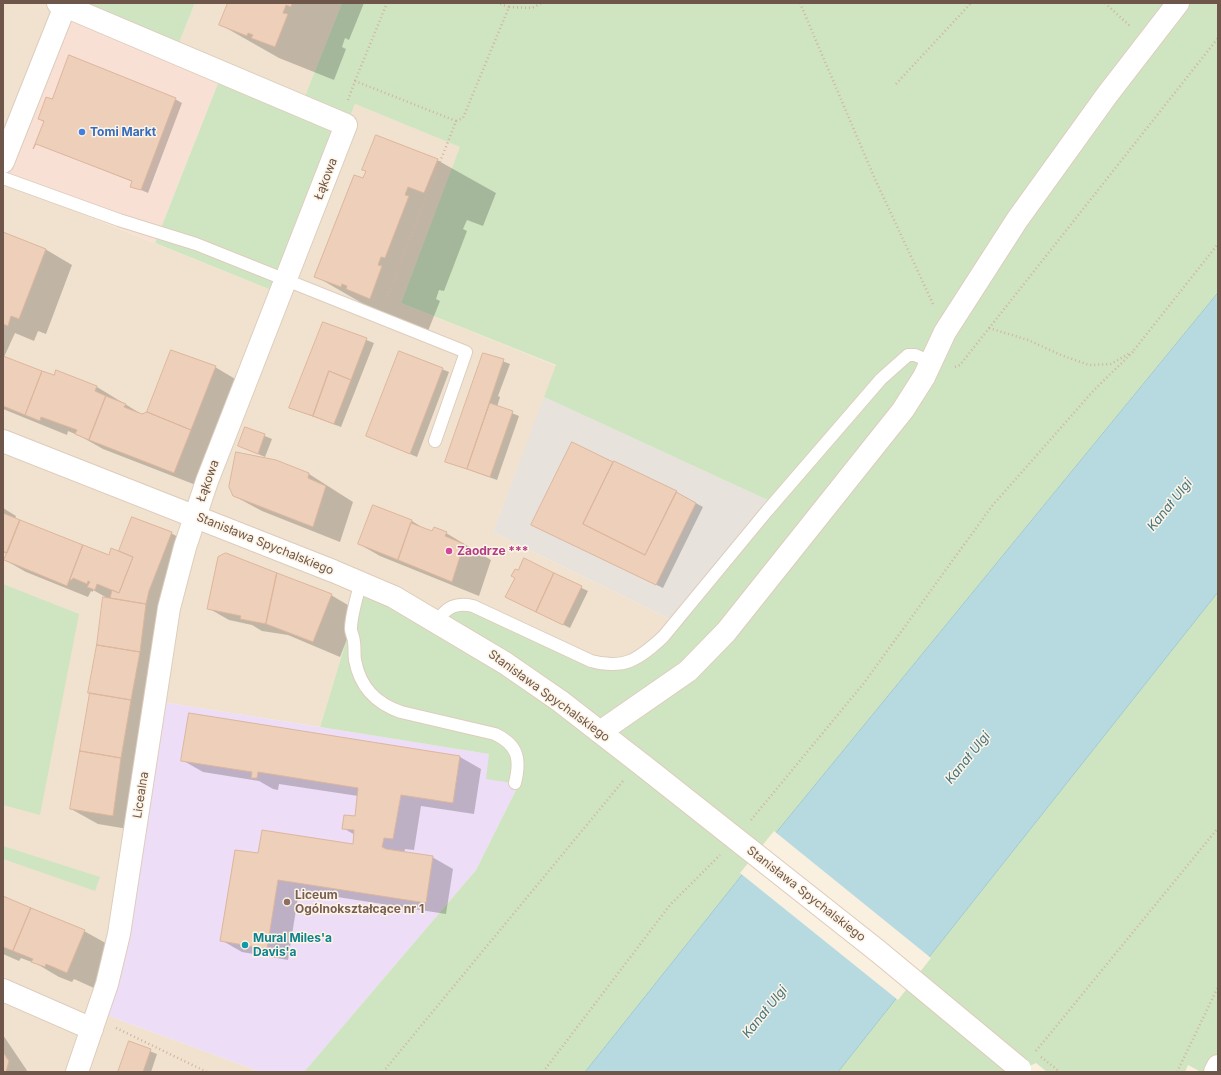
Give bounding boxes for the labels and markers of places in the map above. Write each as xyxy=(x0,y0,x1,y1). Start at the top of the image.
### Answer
place label: Tomi Markt xyxy=(90,125,156,139)
marker: Tomi Markt xyxy=(77,127,87,137)
place label: Zaodrze *** xyxy=(457,544,528,558)
marker: Zaodrze *** xyxy=(444,546,454,556)
place label: Liceum Ogólnokształcące nr 1 xyxy=(295,888,424,916)
marker: Liceum Ogólnokształcące nr 1 xyxy=(282,897,292,907)
place label: Mural Miles'a Davis'a xyxy=(253,931,332,959)
marker: Mural Miles'a Davis'a xyxy=(240,940,250,950)

